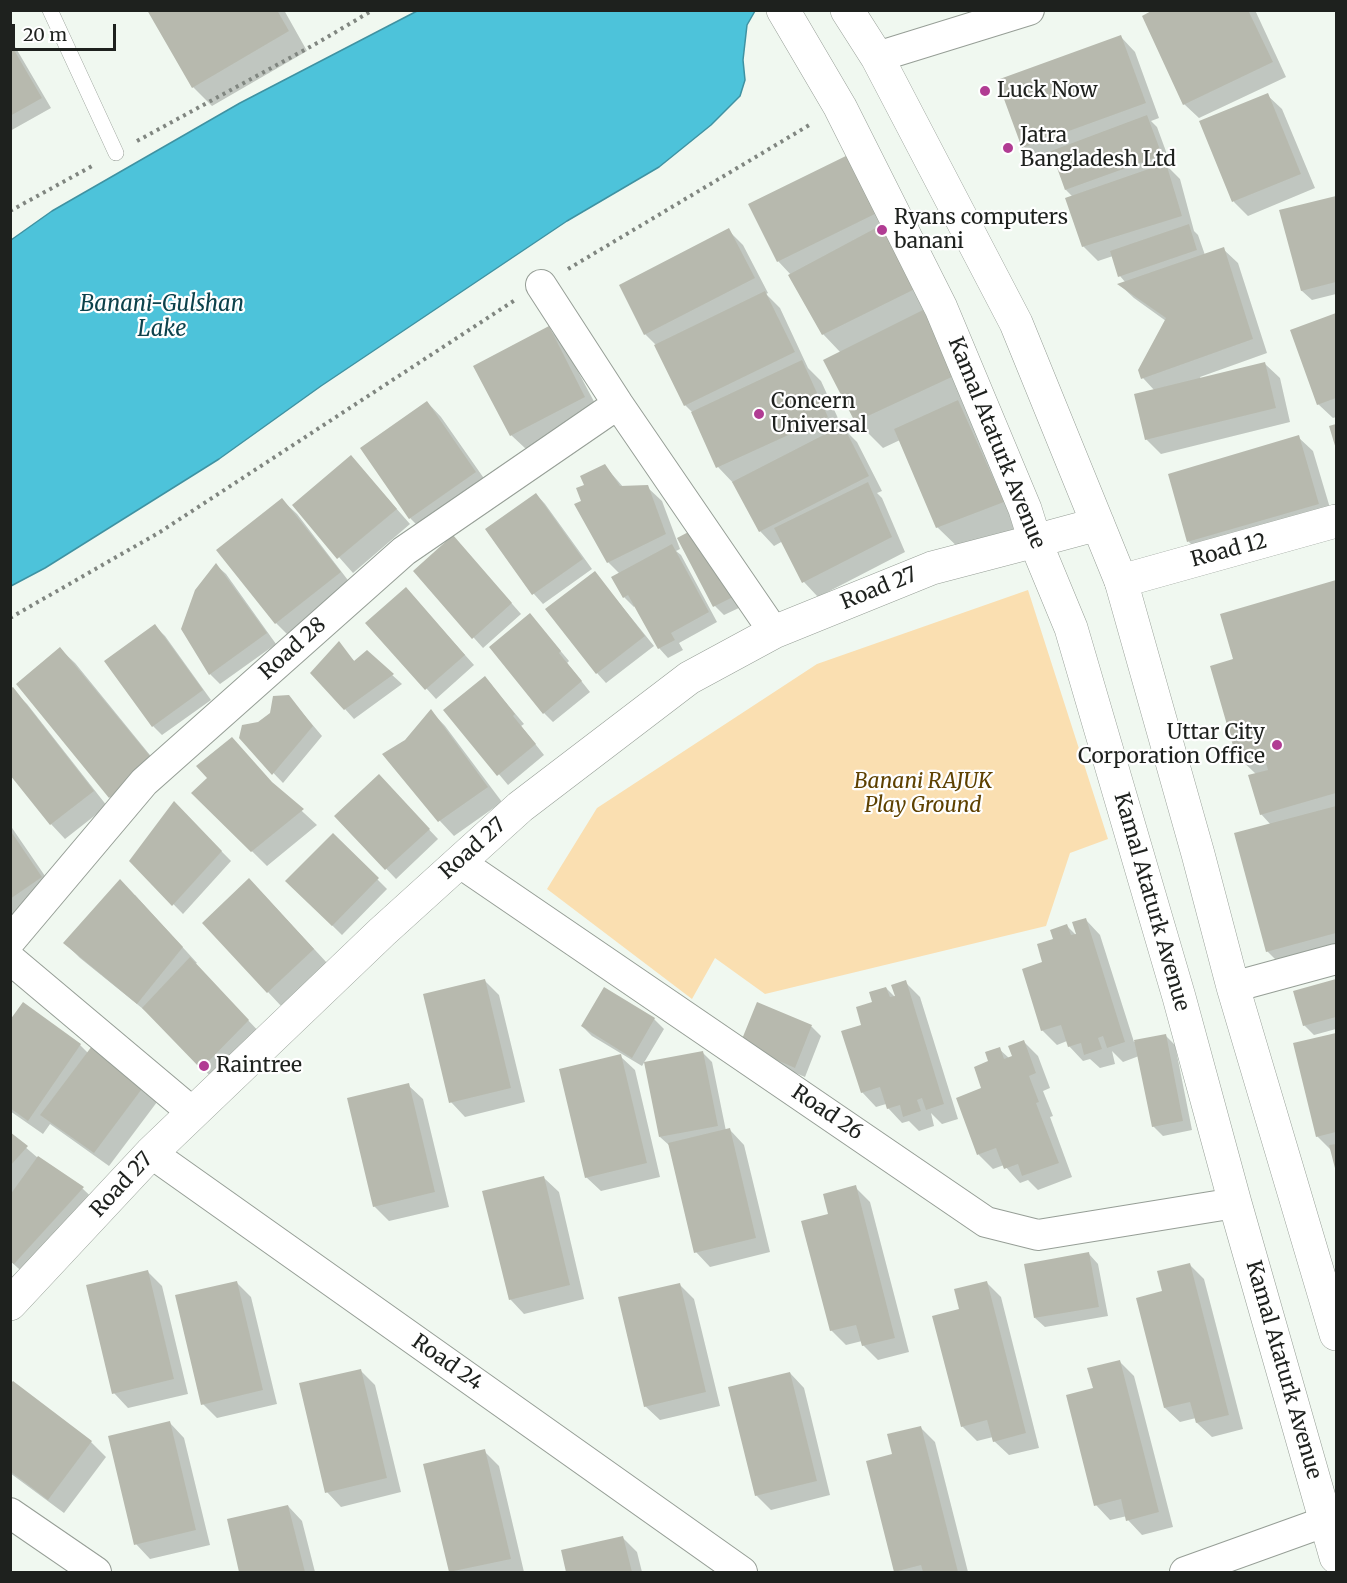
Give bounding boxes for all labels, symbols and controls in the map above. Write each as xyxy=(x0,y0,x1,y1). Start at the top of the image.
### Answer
scale bar xyxy=(15,12,118,50)
text: 20 m xyxy=(23,23,67,46)
place label: Luck Now xyxy=(997,78,1097,104)
marker: Luck Now xyxy=(978,84,992,98)
place label: Jatra Bangladesh Ltd xyxy=(1020,123,1176,173)
marker: Jatra Bangladesh Ltd xyxy=(1001,141,1015,155)
place label: Ryans computers banani xyxy=(894,205,1068,255)
marker: Ryans computers banani xyxy=(875,223,889,237)
water label: Banani-Gulshan Lake xyxy=(80,292,244,344)
street label: Kamal Ataturk Avenue xyxy=(942,333,1050,553)
place label: Concern Universal xyxy=(771,389,867,439)
marker: Concern Universal xyxy=(752,407,766,421)
street label: Road 12 xyxy=(1188,529,1270,573)
street label: Road 27 xyxy=(837,562,921,616)
street label: Road 28 xyxy=(255,613,331,685)
place label: Uttar City Corporation Office xyxy=(1078,720,1265,770)
marker: Uttar City Corporation Office xyxy=(1270,738,1284,752)
park label: Banani RAJUK Play Ground xyxy=(854,769,992,819)
street label: Kamal Ataturk Avenue xyxy=(1108,790,1194,1014)
street label: Road 27 xyxy=(435,813,511,885)
place label: Raintree xyxy=(216,1053,302,1079)
marker: Raintree xyxy=(197,1059,211,1073)
street label: Road 26 xyxy=(787,1080,867,1146)
street label: Road 27 xyxy=(86,1147,158,1223)
street label: Kamal Ataturk Avenue xyxy=(1240,1258,1326,1482)
street label: Road 24 xyxy=(407,1330,487,1396)

